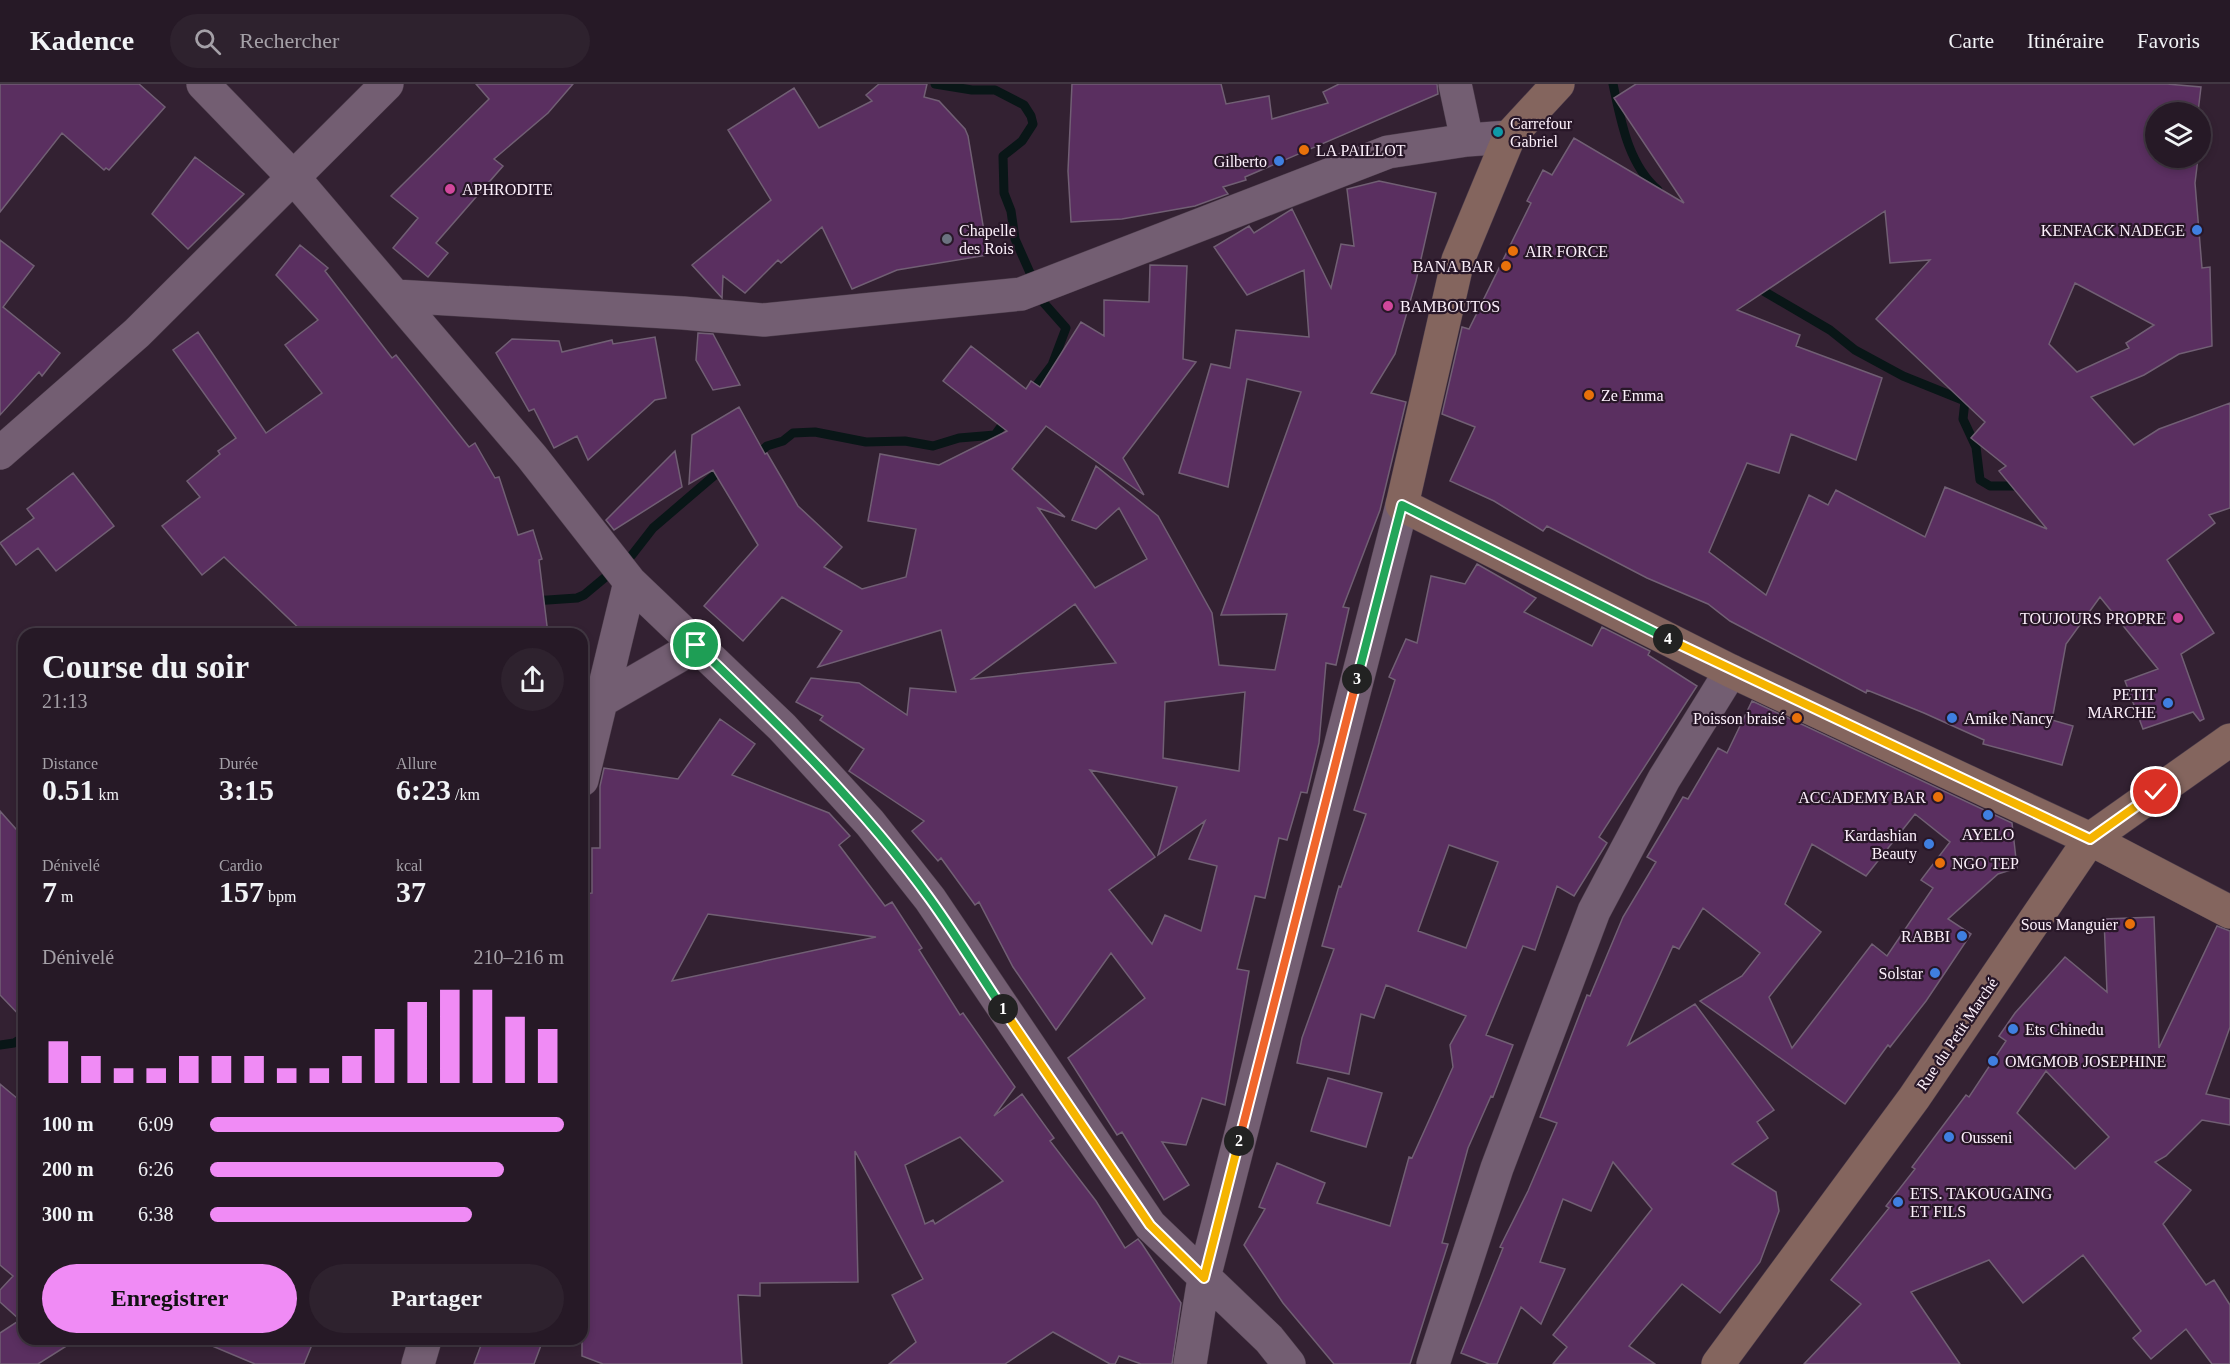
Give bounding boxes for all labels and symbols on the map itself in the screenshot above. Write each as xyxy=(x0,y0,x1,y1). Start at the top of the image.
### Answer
place label: Carrefour Gabriel xyxy=(1510,115,1573,150)
marker: Carrefour Gabriel xyxy=(1491,125,1505,139)
place label: LA PAILLOT xyxy=(1316,142,1406,159)
marker: LA PAILLOT xyxy=(1297,143,1311,157)
place label: Gilberto xyxy=(1214,153,1267,170)
marker: Gilberto xyxy=(1272,154,1286,168)
place label: APHRODITE xyxy=(462,181,553,198)
marker: APHRODITE xyxy=(443,182,457,196)
place label: Chapelle des Rois xyxy=(959,222,1016,257)
place label: KENFACK NADEGE xyxy=(2041,222,2185,239)
marker: KENFACK NADEGE xyxy=(2190,223,2204,237)
marker: Chapelle des Rois xyxy=(940,232,954,246)
place label: AIR FORCE xyxy=(1525,243,1608,260)
marker: AIR FORCE xyxy=(1506,244,1520,258)
place label: BANA BAR xyxy=(1413,258,1494,275)
marker: BANA BAR xyxy=(1499,259,1513,273)
place label: BAMBOUTOS xyxy=(1400,298,1500,315)
marker: BAMBOUTOS xyxy=(1381,299,1395,313)
place label: Ze Emma xyxy=(1601,387,1664,404)
marker: Ze Emma xyxy=(1582,388,1596,402)
place label: TOUJOURS PROPRE xyxy=(2020,610,2166,627)
marker: TOUJOURS PROPRE xyxy=(2171,611,2185,625)
pin xyxy=(670,619,721,670)
pin: 4 xyxy=(1653,624,1683,654)
pin: 3 xyxy=(1342,664,1372,694)
place label: PETIT MARCHE xyxy=(2088,686,2156,721)
marker: PETIT MARCHE xyxy=(2161,696,2175,710)
place label: Poisson braisé xyxy=(1693,710,1785,727)
place label: Amike Nancy xyxy=(1964,710,2053,728)
marker: Poisson braisé xyxy=(1790,711,1804,725)
marker: Amike Nancy xyxy=(1945,711,1959,725)
pin xyxy=(2130,766,2181,817)
place label: ACCADEMY BAR xyxy=(1798,789,1926,806)
marker: ACCADEMY BAR xyxy=(1931,790,1945,804)
marker: AYELO xyxy=(1981,808,1995,822)
place label: AYELO xyxy=(1962,826,2014,843)
place label: Kardashian Beauty xyxy=(1844,827,1917,863)
marker: Kardashian Beauty xyxy=(1922,837,1936,851)
place label: NGO TEP xyxy=(1952,855,2019,872)
marker: NGO TEP xyxy=(1933,856,1947,870)
place label: Sous Manguier xyxy=(2021,916,2119,934)
marker: Sous Manguier xyxy=(2123,917,2137,931)
place label: RABBI xyxy=(1901,928,1950,945)
marker: RABBI xyxy=(1955,929,1969,943)
place label: Solstar xyxy=(1879,965,1924,982)
marker: Solstar xyxy=(1928,966,1942,980)
street label: Rue du Petit Marché xyxy=(1913,975,2001,1093)
pin: 1 xyxy=(988,994,1018,1024)
place label: Ets Chinedu xyxy=(2025,1021,2104,1038)
marker: Ets Chinedu xyxy=(2006,1022,2020,1036)
place label: OMGMOB JOSEPHINE xyxy=(2005,1053,2166,1070)
marker: OMGMOB JOSEPHINE xyxy=(1986,1054,2000,1068)
pin: 2 xyxy=(1224,1126,1254,1156)
place label: Ousseni xyxy=(1961,1129,2013,1146)
marker: Ousseni xyxy=(1942,1130,1956,1144)
place label: ETS. TAKOUGAING ET FILS xyxy=(1910,1185,2053,1220)
marker: ETS. TAKOUGAING ET FILS xyxy=(1891,1195,1905,1209)

